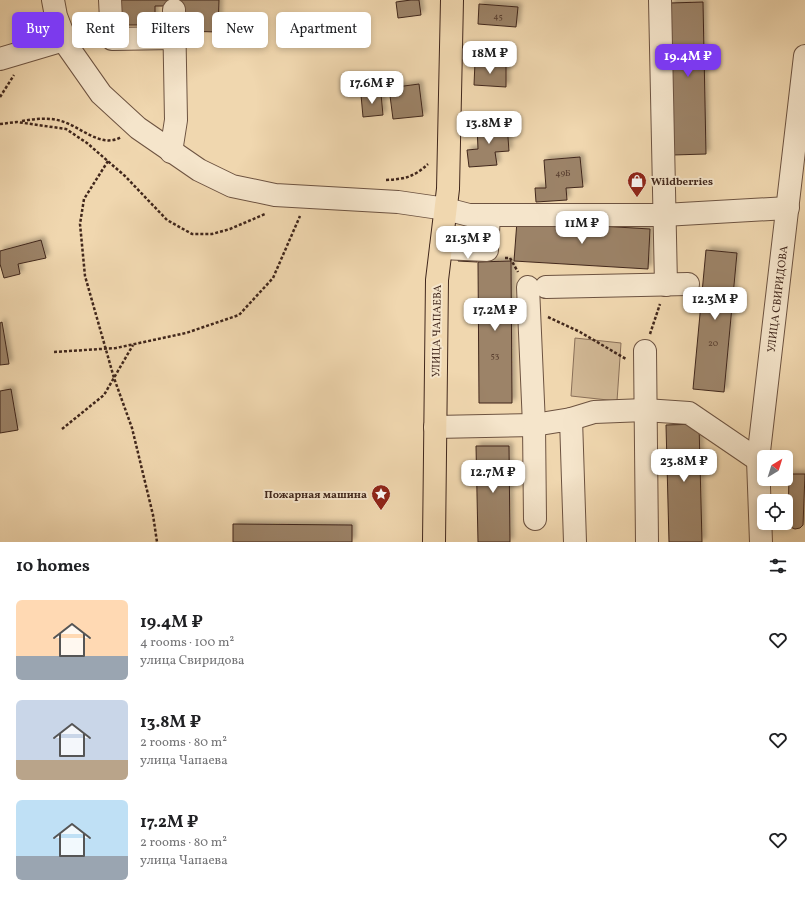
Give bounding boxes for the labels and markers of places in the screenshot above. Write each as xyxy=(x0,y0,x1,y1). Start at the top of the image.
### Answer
pin: 18M ₽ xyxy=(462,41,518,75)
pin: 19.4M ₽ xyxy=(651,44,725,78)
pin: 17.6M ₽ xyxy=(335,71,409,105)
pin: 13.8M ₽ xyxy=(452,111,526,145)
shop icon: Wildberries xyxy=(626,170,648,198)
place label: Wildberries xyxy=(651,175,713,190)
pin: 11M ₽ xyxy=(554,211,610,245)
pin: 21.3M ₽ xyxy=(431,226,505,260)
pin: 12.3M ₽ xyxy=(678,287,752,321)
pin: 17.2M ₽ xyxy=(458,298,532,332)
pin: 23.8M ₽ xyxy=(647,449,721,483)
pin: 12.7M ₽ xyxy=(456,460,530,494)
place icon: Пожарная машина xyxy=(370,483,392,511)
place label: Пожарная машина xyxy=(264,488,367,503)

